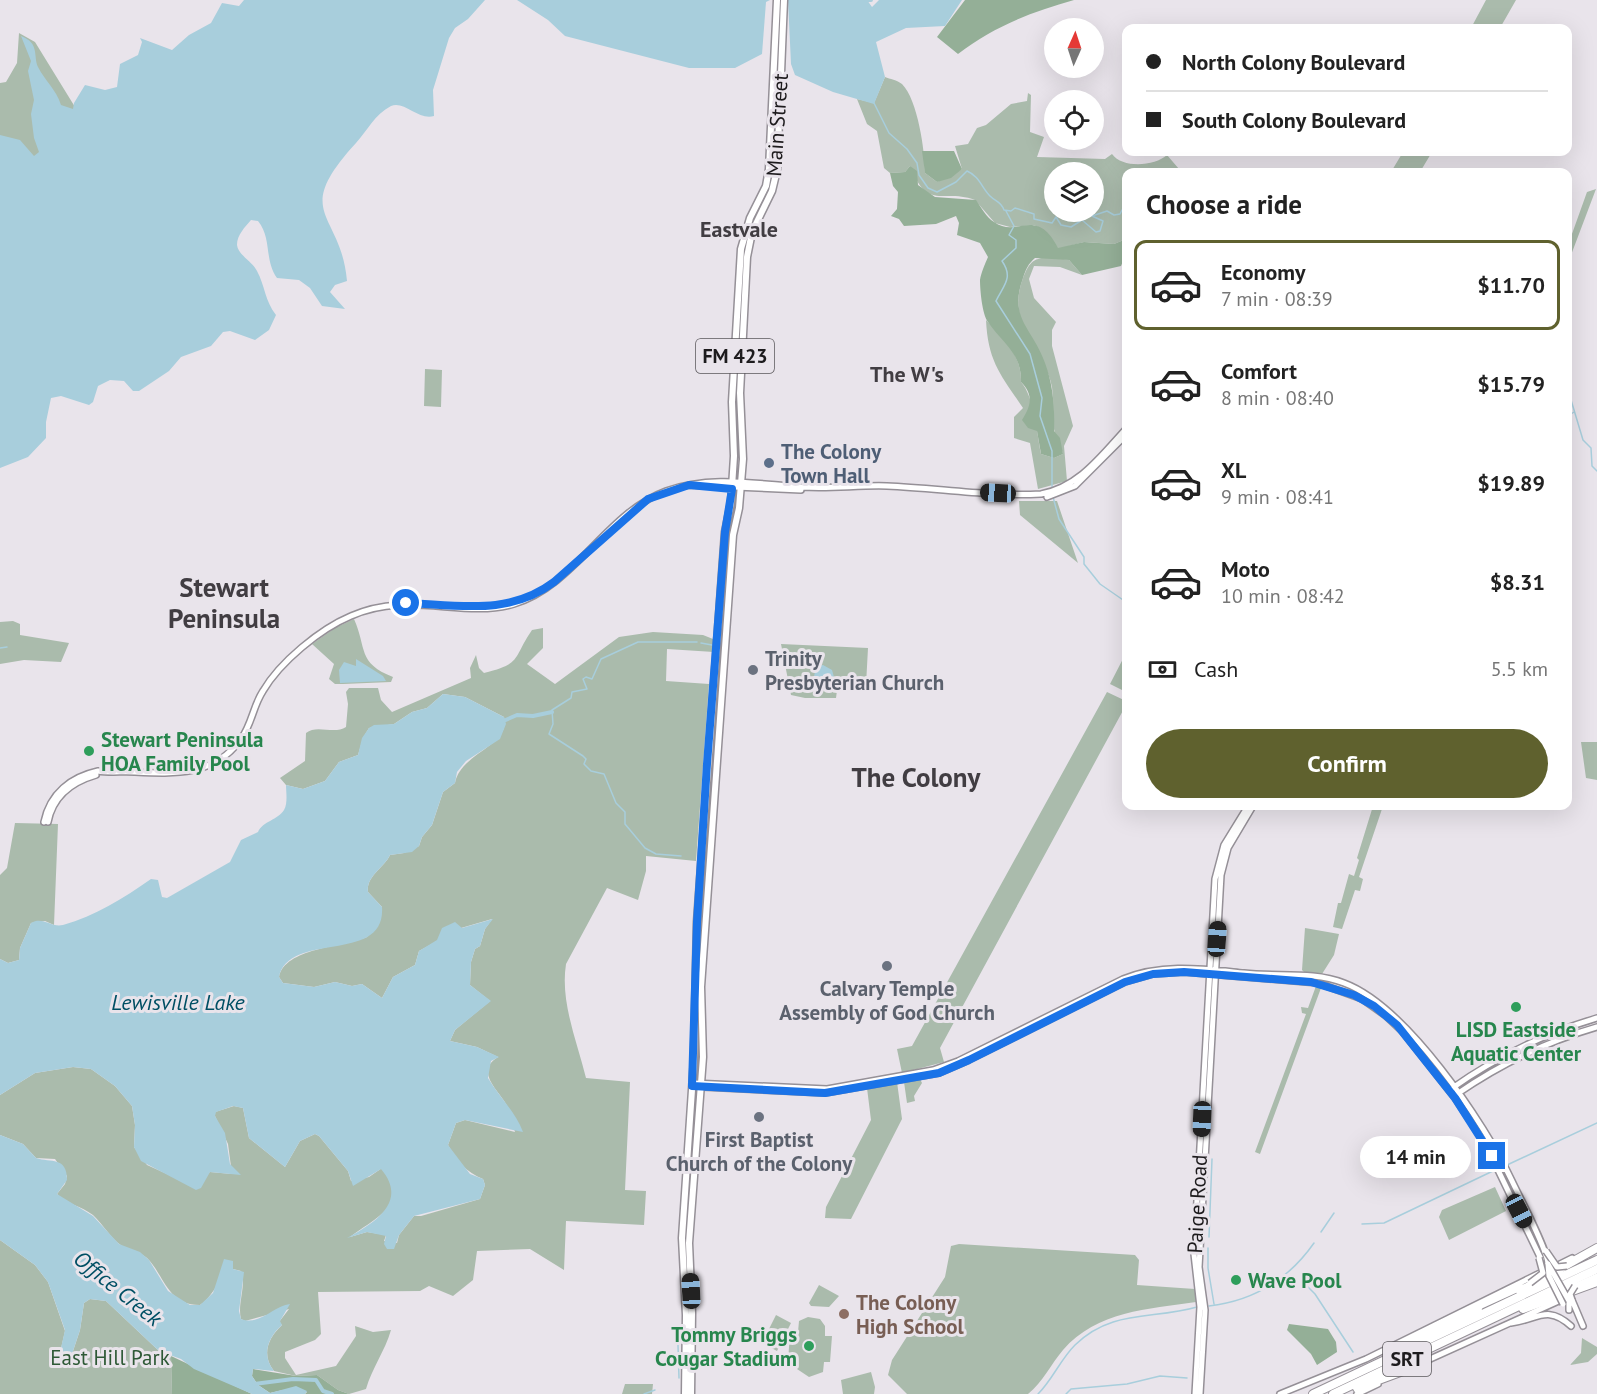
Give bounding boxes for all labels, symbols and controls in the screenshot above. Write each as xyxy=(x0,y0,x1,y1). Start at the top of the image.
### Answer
north arrow xyxy=(1044,18,1104,78)
map controls xyxy=(1044,18,1104,222)
text: North Colony Boulevard xyxy=(1182,48,1405,76)
street label: Main Street xyxy=(760,72,794,178)
button: locate xyxy=(1044,90,1104,150)
text: South Colony Boulevard xyxy=(1182,106,1406,134)
button: layers xyxy=(1044,162,1104,222)
text: Choose a ride xyxy=(1146,187,1302,221)
district label: Eastvale xyxy=(700,215,778,243)
icon: car xyxy=(1149,258,1203,312)
text: Economy xyxy=(1221,258,1305,286)
text: $11.70 xyxy=(1477,271,1545,299)
text: 7 min · 08:39 xyxy=(1221,286,1333,312)
road number: FM 423 xyxy=(696,339,774,373)
icon: car xyxy=(1149,357,1203,411)
text: Comfort xyxy=(1221,357,1297,385)
district label: The W's xyxy=(870,360,944,388)
text: $15.79 xyxy=(1477,370,1545,398)
text: 8 min · 08:40 xyxy=(1221,385,1334,411)
place label: The Colony Town Hall xyxy=(781,438,882,489)
marker: The Colony Town Hall xyxy=(762,456,776,470)
icon: car xyxy=(1149,456,1203,510)
text: XL xyxy=(1221,456,1246,484)
text: $19.89 xyxy=(1477,469,1545,497)
car xyxy=(980,483,1016,503)
text: 9 min · 08:41 xyxy=(1221,484,1334,510)
icon: car xyxy=(1149,555,1203,609)
text: Moto xyxy=(1221,555,1270,583)
text: $8.31 xyxy=(1490,568,1545,596)
district label: Stewart Peninsula xyxy=(168,570,280,635)
text: 10 min · 08:42 xyxy=(1221,583,1345,609)
route start xyxy=(392,589,419,616)
place label: Trinity Presbyterian Church xyxy=(765,645,944,696)
icon: cash xyxy=(1146,653,1179,686)
text: Cash xyxy=(1194,655,1238,683)
text: 5.5 km xyxy=(1491,656,1548,682)
marker: Trinity Presbyterian Church xyxy=(746,663,760,677)
place label: Stewart Peninsula HOA Family Pool xyxy=(101,726,263,777)
button: Confirm xyxy=(1146,729,1548,798)
marker: Stewart Peninsula HOA Family Pool xyxy=(82,744,96,758)
district label: The Colony xyxy=(852,760,982,794)
car xyxy=(1207,920,1227,958)
marker: Calvary Temple Assembly of God Church xyxy=(880,959,894,973)
place label: Calvary Temple Assembly of God Church xyxy=(779,975,995,1026)
water label: Lewisville Lake xyxy=(111,988,246,1016)
marker: LISD Eastside Aquatic Center xyxy=(1509,1000,1523,1014)
place label: LISD Eastside Aquatic Center xyxy=(1451,1016,1582,1067)
car xyxy=(1192,1101,1212,1137)
marker: First Baptist Church of the Colony xyxy=(752,1110,766,1124)
place label: First Baptist Church of the Colony xyxy=(666,1126,853,1177)
callout: 14 min xyxy=(1360,1135,1471,1177)
route end xyxy=(1478,1142,1505,1169)
text: 14 min xyxy=(1385,1144,1446,1170)
street label: Paige Road xyxy=(1181,1154,1213,1254)
car xyxy=(1503,1191,1535,1231)
water label: Office Creek xyxy=(68,1244,169,1333)
place label: Wave Pool xyxy=(1248,1267,1342,1294)
car xyxy=(681,1273,701,1309)
marker: Wave Pool xyxy=(1229,1273,1243,1287)
place label: The Colony High School xyxy=(856,1289,965,1340)
marker: The Colony High School xyxy=(837,1307,851,1321)
place label: Tommy Briggs Cougar Stadium xyxy=(655,1321,797,1372)
marker: Tommy Briggs Cougar Stadium xyxy=(802,1339,816,1353)
road number: SRT xyxy=(1383,1342,1431,1376)
park label: East Hill Park xyxy=(50,1344,170,1371)

